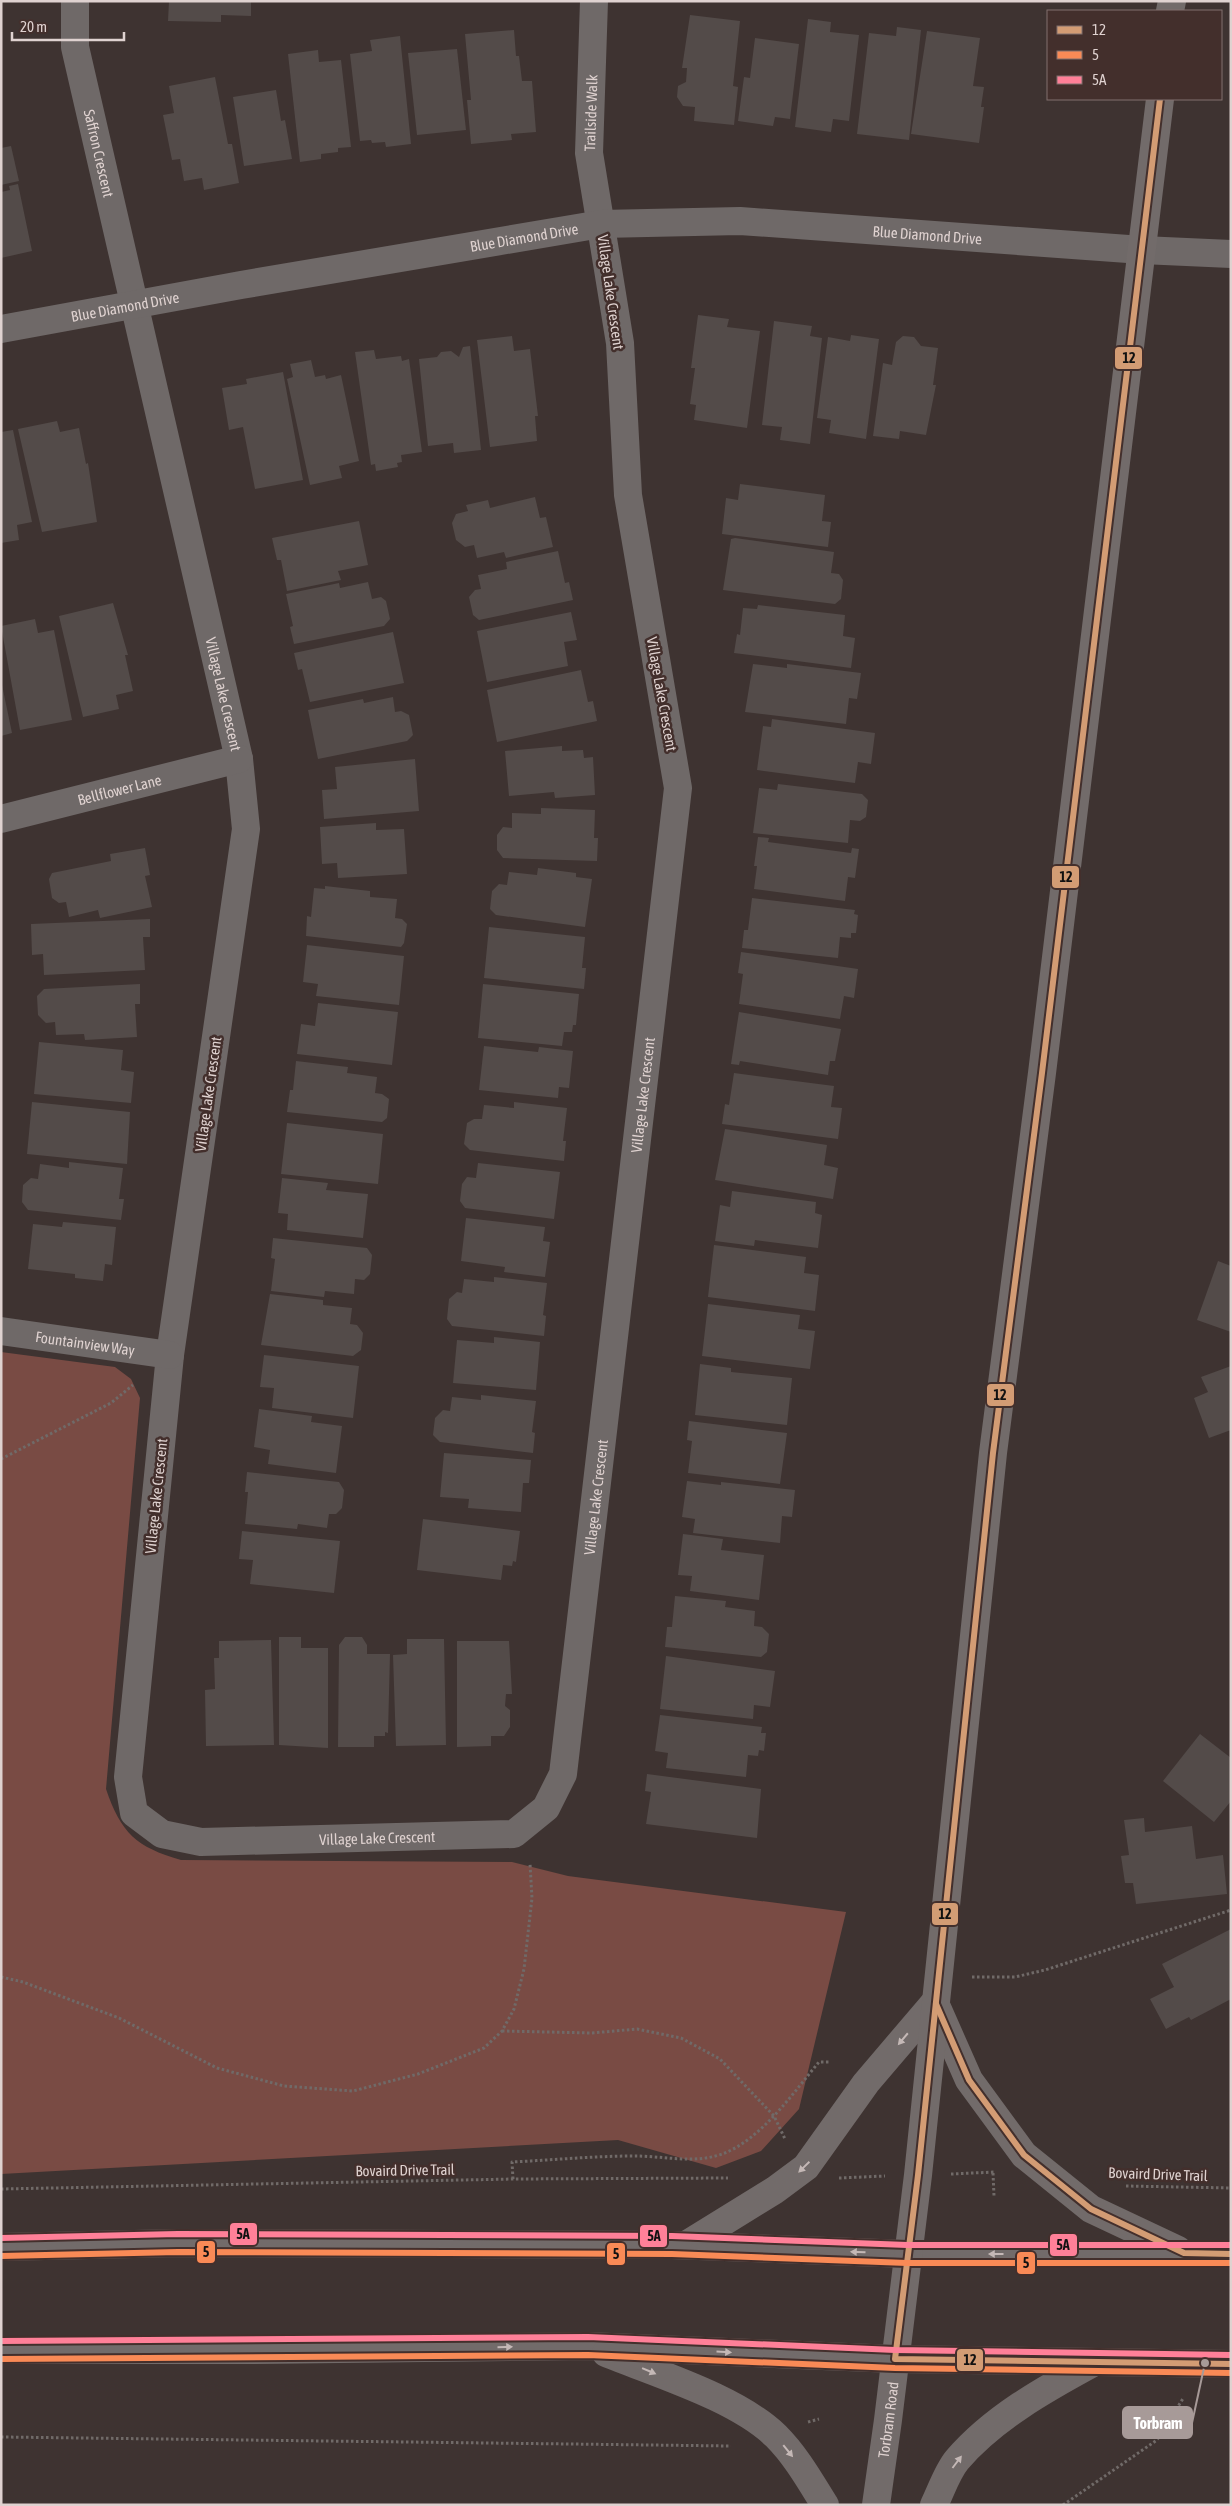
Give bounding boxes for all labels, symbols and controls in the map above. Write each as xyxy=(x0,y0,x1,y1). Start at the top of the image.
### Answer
scale bar xyxy=(12,10,125,42)
legend xyxy=(1047,10,1222,100)
text: 20 m xyxy=(20,18,47,35)
text: 12 xyxy=(1092,21,1106,38)
text: 5 xyxy=(1092,46,1099,63)
text: 5A xyxy=(1092,71,1107,88)
street label: Trailside Walk xyxy=(581,74,600,152)
street label: Saffron Crescent xyxy=(81,108,118,199)
street label: Blue Diamond Drive xyxy=(469,219,580,255)
street label: Blue Diamond Drive xyxy=(872,222,983,247)
street label: Village Lake Crescent xyxy=(595,233,627,351)
street label: Blue Diamond Drive xyxy=(70,288,181,325)
line badge: 12 xyxy=(1114,346,1143,370)
text: 12 xyxy=(1122,350,1136,366)
street label: Village Lake Crescent xyxy=(644,635,680,753)
street label: Village Lake Crescent xyxy=(203,636,245,753)
street label: Bellflower Lane xyxy=(76,770,163,808)
line badge: 12 xyxy=(1051,865,1080,889)
text: 12 xyxy=(1059,869,1073,885)
street label: Village Lake Crescent xyxy=(192,1035,224,1153)
street label: Village Lake Crescent xyxy=(627,1036,657,1153)
street label: Fountainview Way xyxy=(34,1327,136,1358)
line badge: 12 xyxy=(986,1383,1015,1407)
text: 12 xyxy=(993,1387,1007,1403)
street label: Village Lake Crescent xyxy=(141,1437,171,1555)
street label: Village Lake Crescent xyxy=(580,1438,610,1556)
street label: Village Lake Crescent xyxy=(319,1828,435,1847)
line badge: 12 xyxy=(931,1902,959,1926)
text: 12 xyxy=(938,1906,952,1922)
one-way arrow xyxy=(898,2032,909,2045)
street label: Bovaird Drive Trail xyxy=(355,2161,455,2179)
one-way arrow xyxy=(798,2161,810,2173)
street label: Bovaird Drive Trail xyxy=(1108,2164,1208,2184)
line badge: 5A xyxy=(229,2222,258,2246)
line badge: 5A xyxy=(639,2224,668,2248)
text: 5A xyxy=(236,2226,250,2242)
text: 5A xyxy=(647,2228,661,2244)
line badge: 5A xyxy=(1049,2233,1078,2257)
text: 5A xyxy=(1056,2237,1070,2253)
line badge: 5 xyxy=(196,2240,216,2264)
line badge: 5 xyxy=(606,2242,626,2266)
text: 5 xyxy=(203,2244,210,2260)
text: 5 xyxy=(613,2246,620,2262)
one-way arrow xyxy=(850,2248,866,2256)
one-way arrow xyxy=(987,2250,1003,2258)
line badge: 5 xyxy=(1016,2251,1036,2275)
text: 5 xyxy=(1023,2255,1030,2271)
one-way arrow xyxy=(497,2343,513,2351)
one-way arrow xyxy=(716,2348,732,2356)
line badge: 12 xyxy=(956,2348,984,2372)
text: 12 xyxy=(963,2352,977,2368)
one-way arrow xyxy=(642,2367,657,2375)
street label: Torbram Road xyxy=(874,2381,901,2459)
callout: Torbram xyxy=(1123,2407,1192,2438)
text: Torbram xyxy=(1133,2414,1183,2432)
one-way arrow xyxy=(782,2444,793,2457)
one-way arrow xyxy=(952,2455,962,2469)

